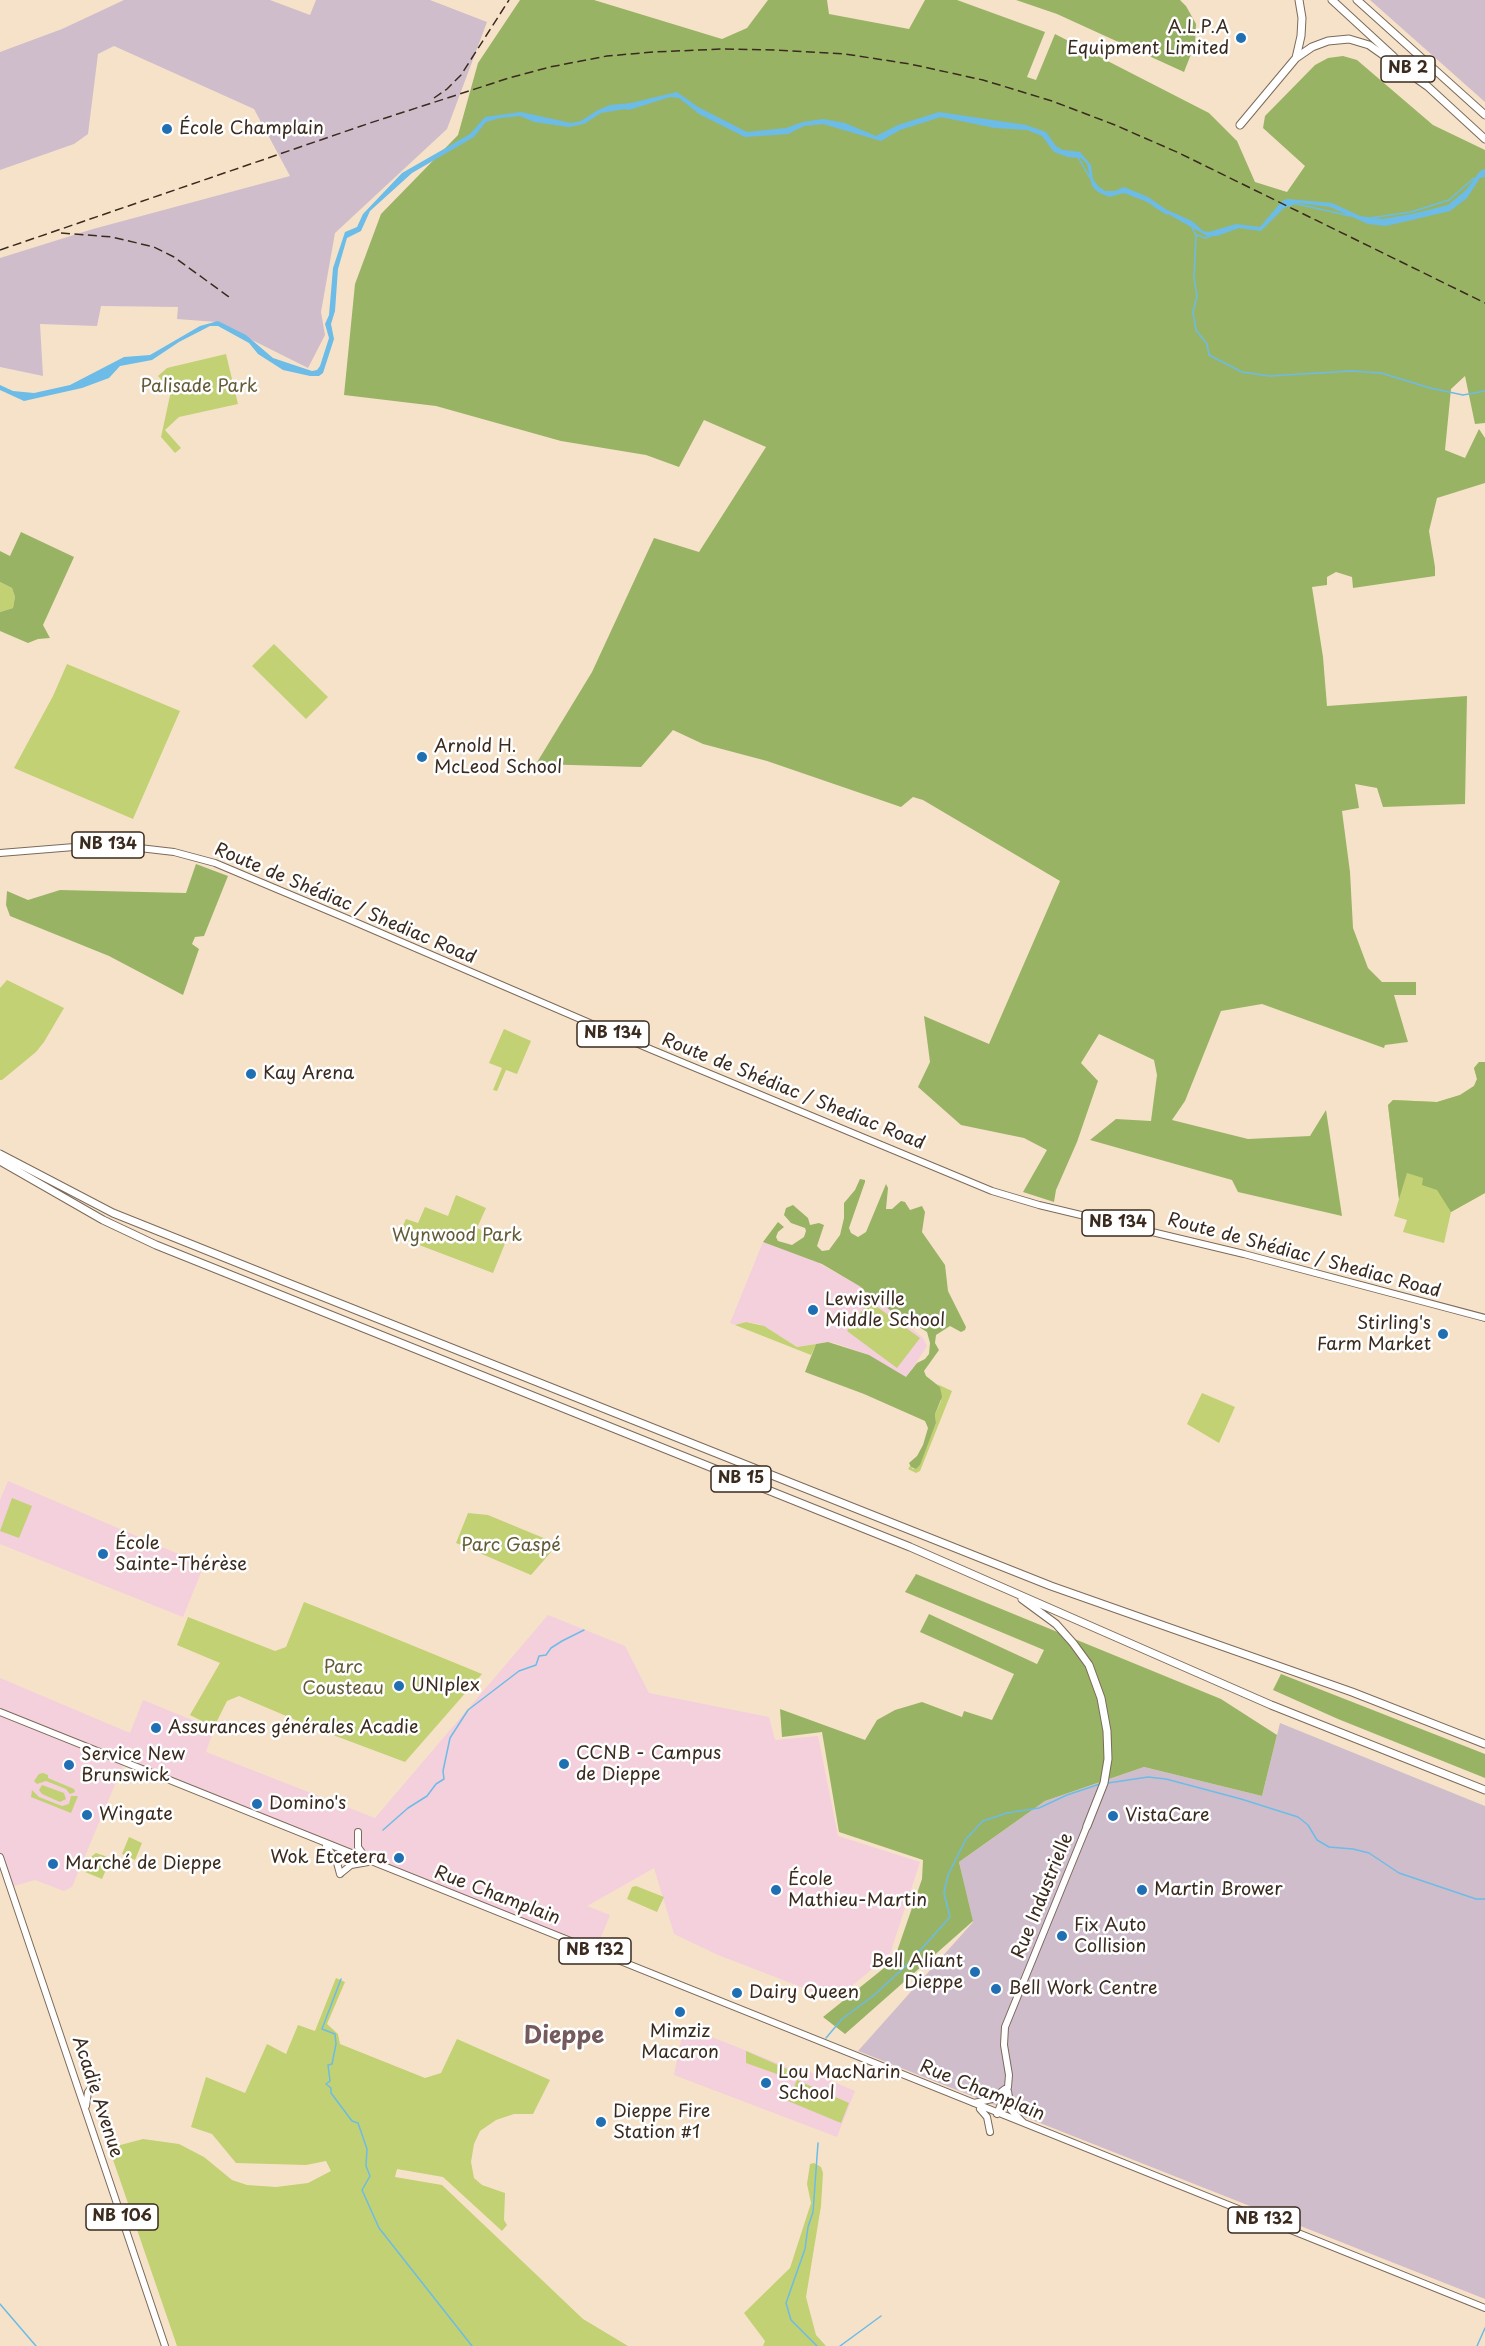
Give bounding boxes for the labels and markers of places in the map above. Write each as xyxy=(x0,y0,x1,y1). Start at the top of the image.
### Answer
place label: A.L.P.A Equipment Limited xyxy=(1067,17,1229,60)
marker: A.L.P.A Equipment Limited xyxy=(1234,31,1248,45)
place label: École Champlain xyxy=(179,118,324,140)
marker: École Champlain xyxy=(160,122,174,136)
place label: Arnold H. McLeod School xyxy=(434,736,562,778)
marker: Arnold H. McLeod School xyxy=(415,750,429,764)
place label: Kay Arena xyxy=(263,1063,354,1085)
marker: Kay Arena xyxy=(244,1067,258,1081)
place label: Lewisville Middle School xyxy=(825,1289,945,1332)
marker: Lewisville Middle School xyxy=(806,1303,820,1317)
place label: Stirling's Farm Market xyxy=(1317,1313,1431,1356)
marker: Stirling's Farm Market xyxy=(1436,1327,1450,1341)
place label: École Sainte-Thérèse xyxy=(115,1533,247,1576)
marker: École Sainte-Thérèse xyxy=(96,1547,110,1561)
place label: UNIplex xyxy=(411,1675,480,1697)
marker: UNIplex xyxy=(392,1679,406,1693)
place label: Assurances générales Acadie xyxy=(168,1717,418,1739)
marker: Assurances générales Acadie xyxy=(149,1721,163,1735)
place label: CCNB - Campus de Dieppe xyxy=(576,1743,721,1786)
place label: Service New Brunswick xyxy=(81,1744,185,1786)
marker: CCNB - Campus de Dieppe xyxy=(557,1757,571,1771)
marker: Service New Brunswick xyxy=(62,1758,76,1772)
place label: Domino's xyxy=(269,1793,346,1815)
marker: Domino's xyxy=(250,1797,264,1811)
place label: Wingate xyxy=(99,1804,173,1826)
place label: VistaCare xyxy=(1125,1805,1210,1827)
marker: Wingate xyxy=(80,1808,94,1822)
marker: VistaCare xyxy=(1106,1809,1120,1823)
place label: Wok Etcetera xyxy=(270,1847,387,1869)
marker: Wok Etcetera xyxy=(392,1851,406,1865)
place label: Marché de Dieppe xyxy=(65,1853,222,1875)
marker: Marché de Dieppe xyxy=(46,1857,60,1871)
place label: École Mathieu-Martin xyxy=(788,1869,927,1912)
place label: Martin Brower xyxy=(1154,1879,1283,1901)
marker: École Mathieu-Martin xyxy=(769,1883,783,1897)
marker: Martin Brower xyxy=(1135,1883,1149,1897)
place label: Fix Auto Collision xyxy=(1074,1915,1146,1958)
marker: Fix Auto Collision xyxy=(1055,1929,1069,1943)
place label: Bell Aliant Dieppe xyxy=(871,1951,963,1994)
marker: Bell Aliant Dieppe xyxy=(968,1965,982,1979)
place label: Bell Work Centre xyxy=(1008,1978,1157,2000)
place label: Dairy Queen xyxy=(749,1982,859,2004)
marker: Bell Work Centre xyxy=(989,1982,1003,1996)
marker: Dairy Queen xyxy=(730,1986,744,2000)
marker: Mimziz Macaron xyxy=(673,2005,687,2019)
place label: Mimziz Macaron xyxy=(641,2021,719,2064)
place label: Lou MacNarin School xyxy=(778,2062,900,2104)
marker: Lou MacNarin School xyxy=(759,2076,773,2090)
place label: Dieppe Fire Station #1 xyxy=(613,2101,710,2144)
marker: Dieppe Fire Station #1 xyxy=(594,2115,608,2129)

